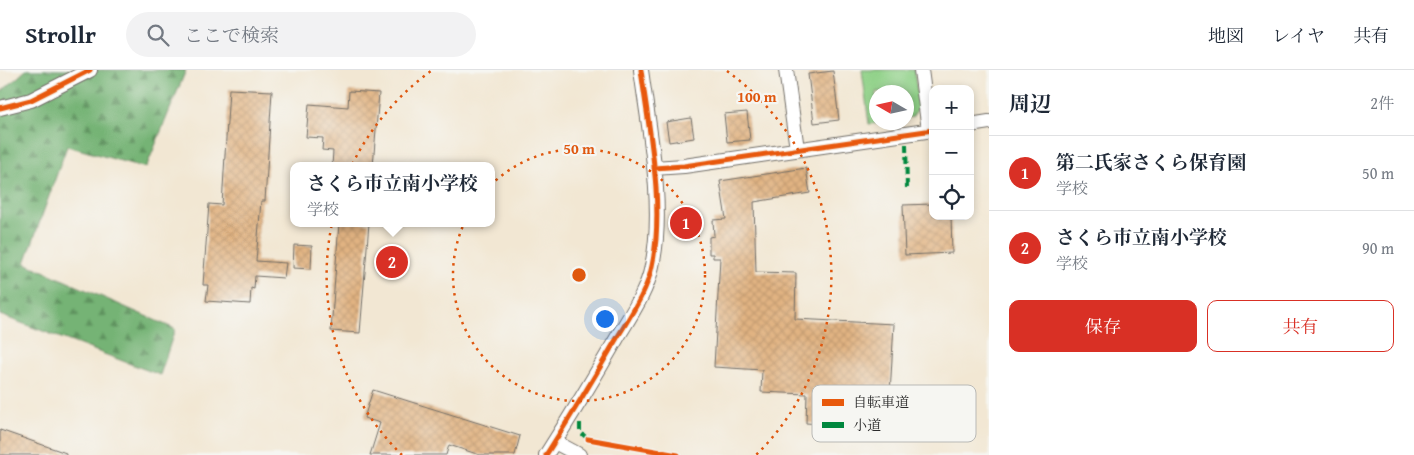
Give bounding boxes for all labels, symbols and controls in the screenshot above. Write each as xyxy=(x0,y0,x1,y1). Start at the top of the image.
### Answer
search box xyxy=(126,12,476,57)
text: Strollr xyxy=(25,17,96,52)
icon: search xyxy=(144,21,172,49)
text: ここで検索 xyxy=(184,21,279,49)
text: 地図 xyxy=(1208,22,1244,49)
text: レイヤ xyxy=(1272,22,1325,49)
text: 共有 xyxy=(1353,22,1389,49)
north arrow xyxy=(869,85,914,130)
map controls xyxy=(929,85,974,220)
button: + xyxy=(929,85,974,130)
text: 100 m xyxy=(737,86,777,107)
text: 周辺 xyxy=(1009,88,1051,119)
text: 2件 xyxy=(1370,91,1394,115)
button: − xyxy=(929,130,974,175)
text: 50 m xyxy=(563,138,595,159)
text: 第二氏家さくら保育園 xyxy=(1056,148,1246,176)
text: 1 xyxy=(1021,161,1029,185)
text: 50 m xyxy=(1362,161,1394,185)
popup xyxy=(290,162,495,227)
text: さくら市立南小学校 xyxy=(307,169,478,197)
button: locate xyxy=(929,175,974,220)
text: 学校 xyxy=(1056,176,1088,200)
text: 学校 xyxy=(307,197,339,221)
pin: 1 xyxy=(670,204,702,242)
text: さくら市立南小学校 xyxy=(1056,223,1227,251)
text: 2 xyxy=(1021,236,1029,260)
text: 90 m xyxy=(1362,236,1394,260)
pin: 2 xyxy=(376,243,408,281)
text: 学校 xyxy=(1056,251,1088,275)
centre of rings xyxy=(570,266,588,284)
button: 保存 xyxy=(1009,300,1197,352)
button: 共有 xyxy=(1207,300,1394,352)
your location xyxy=(592,306,618,332)
legend xyxy=(812,385,976,442)
text: 自転車道 xyxy=(853,392,909,412)
text: 小道 xyxy=(853,415,881,435)

